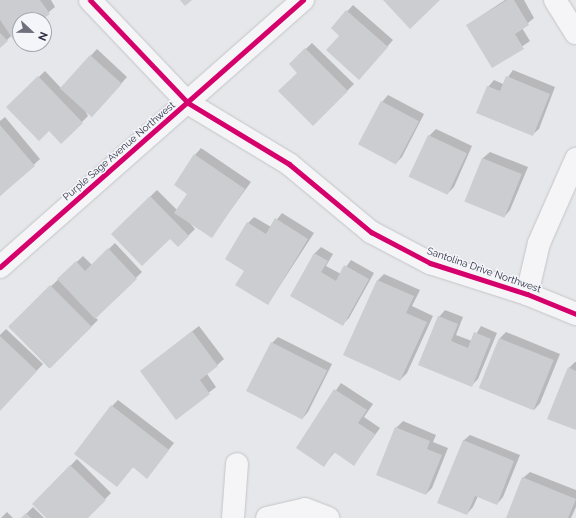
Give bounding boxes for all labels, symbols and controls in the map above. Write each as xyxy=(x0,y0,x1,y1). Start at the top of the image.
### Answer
north arrow xyxy=(12,12,52,52)
text: N xyxy=(35,30,50,43)
street label: Purple Sage Avenue Northwest xyxy=(60,99,178,203)
street label: Santolina Drive Northwest xyxy=(425,245,543,295)

